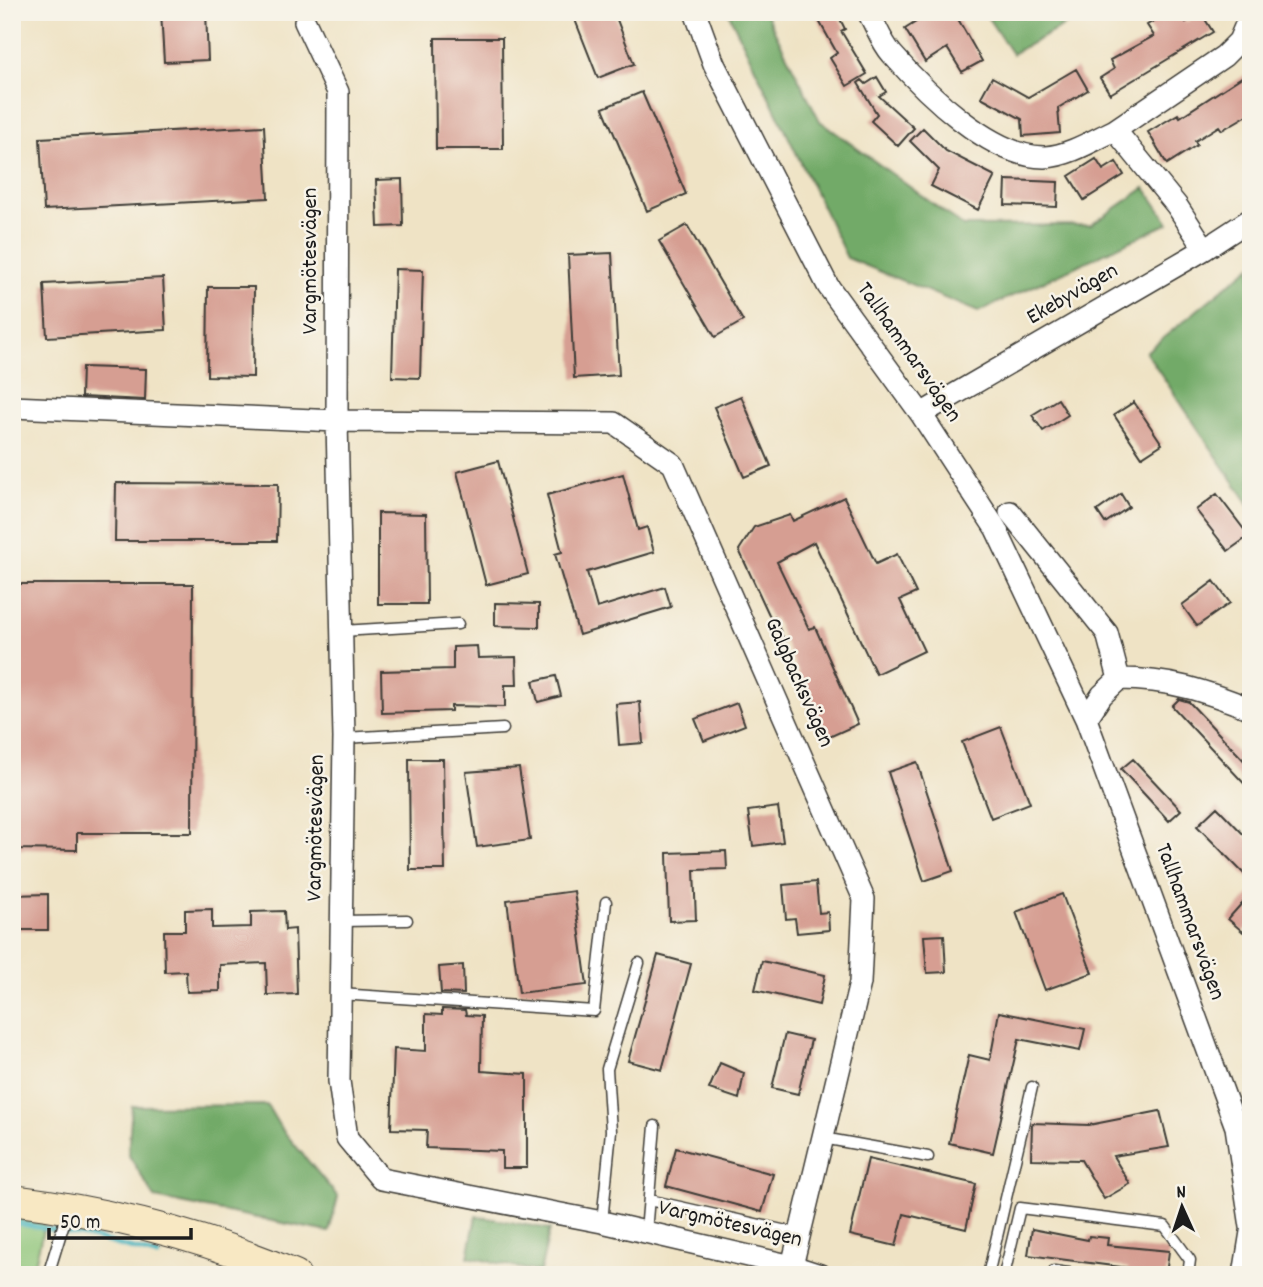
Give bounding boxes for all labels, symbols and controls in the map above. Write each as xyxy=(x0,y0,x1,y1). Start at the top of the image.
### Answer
street label: Vargmötesvägen xyxy=(295,188,328,334)
street label: Ekebyvägen xyxy=(1021,255,1125,335)
street label: Tallhammarsvägen xyxy=(847,276,969,430)
street label: Galgbacksvägen xyxy=(755,613,841,753)
street label: Vargmötesvägen xyxy=(299,754,335,902)
street label: Tallhammarsvägen xyxy=(1145,839,1233,1005)
north arrow xyxy=(1148,1172,1218,1242)
text: N xyxy=(1176,1180,1187,1207)
street label: Vargmötesvägen xyxy=(655,1192,805,1258)
scale bar xyxy=(49,1196,191,1240)
text: 50 m xyxy=(60,1209,100,1239)

